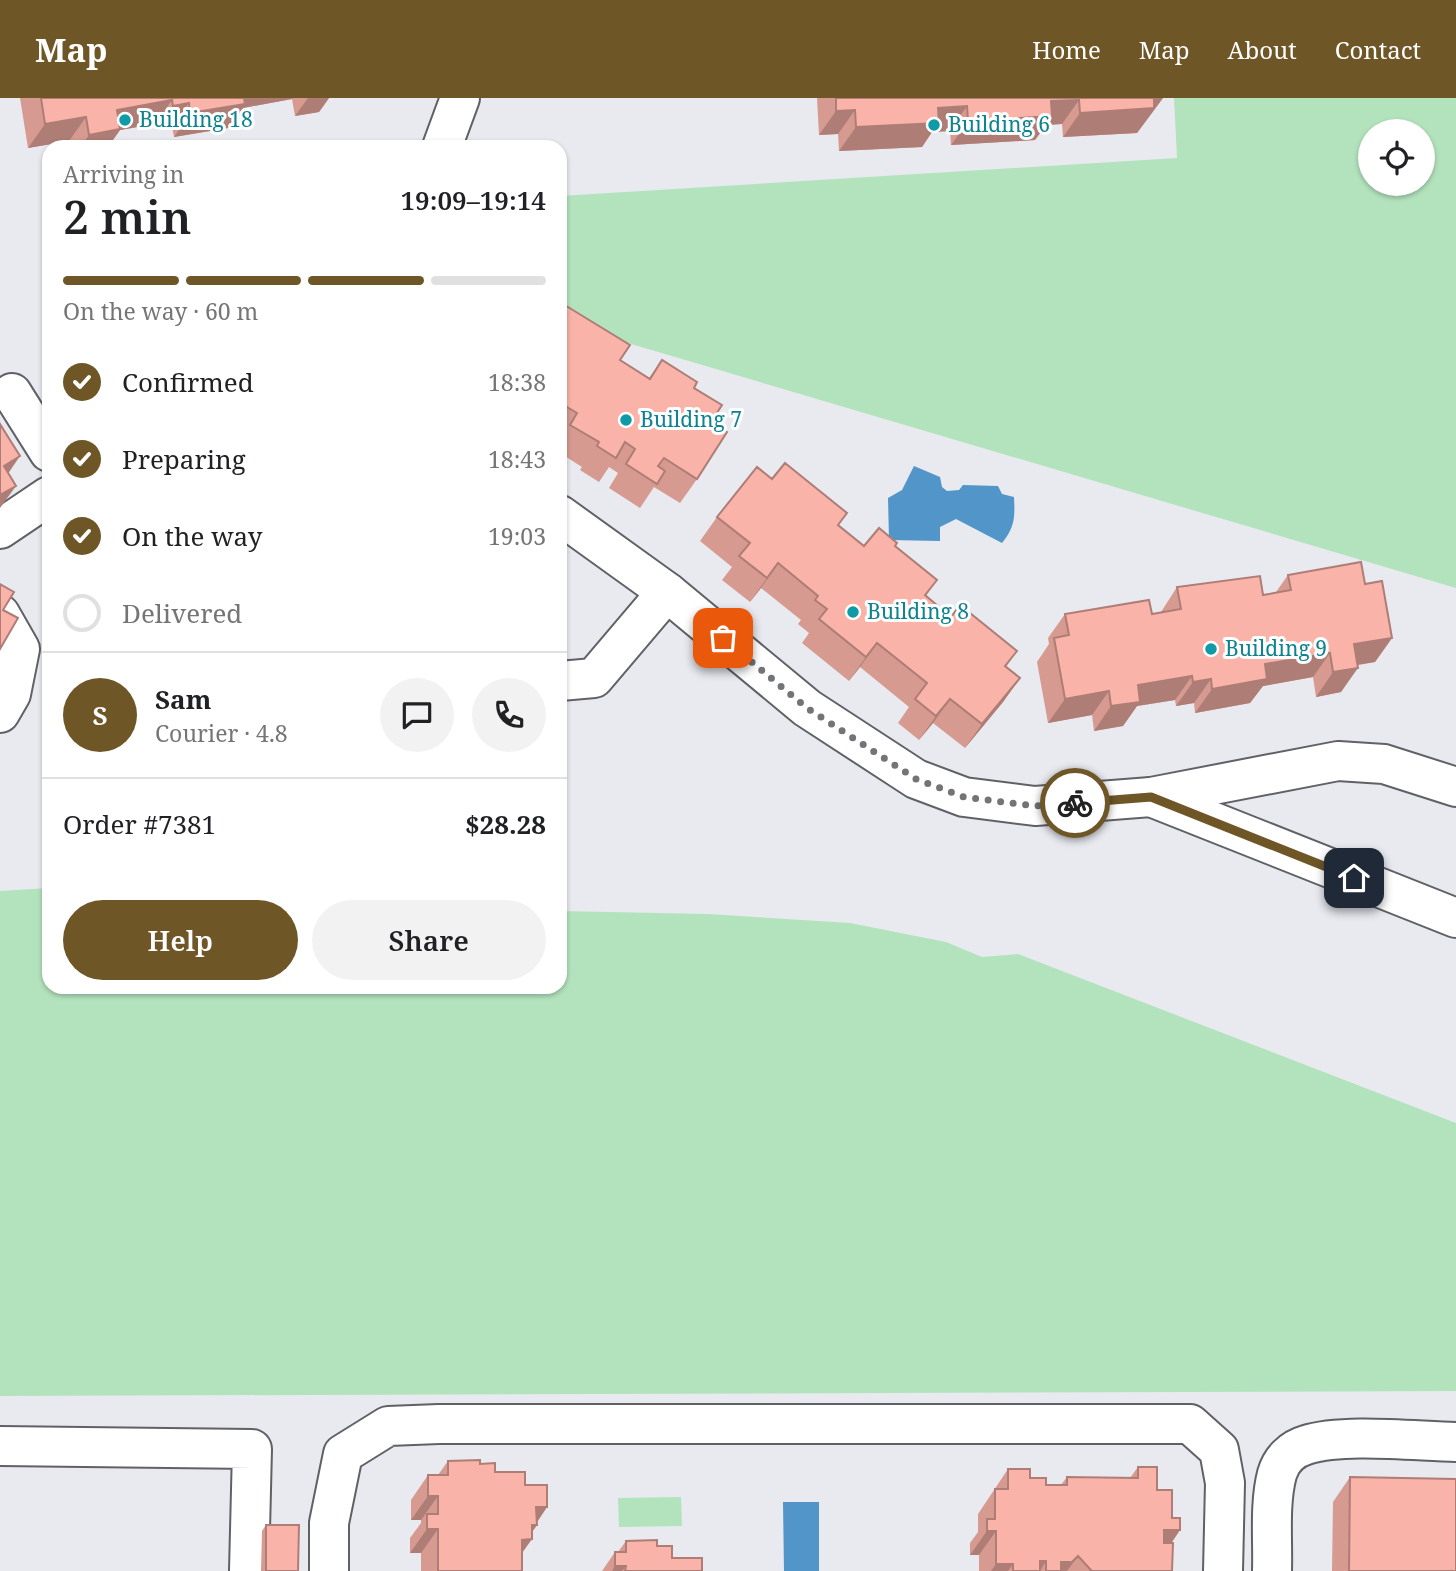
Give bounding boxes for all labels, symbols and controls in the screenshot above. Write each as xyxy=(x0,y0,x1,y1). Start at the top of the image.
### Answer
text: Map xyxy=(35,27,108,72)
text: Home xyxy=(1032,33,1101,66)
text: Map xyxy=(1139,33,1190,66)
text: About xyxy=(1228,33,1297,66)
text: Contact xyxy=(1335,33,1421,66)
place label: Building 18 xyxy=(139,105,253,133)
place label: Building 6 xyxy=(948,110,1050,138)
marker: Building 18 xyxy=(117,112,133,128)
marker: Building 6 xyxy=(926,117,942,133)
map controls xyxy=(1358,119,1435,196)
button: locate xyxy=(1358,119,1435,196)
text: Arriving in xyxy=(63,158,184,190)
text: 19:09–19:14 xyxy=(400,182,546,218)
text: 2 min xyxy=(63,185,191,247)
text: On the way · 60 m xyxy=(63,295,258,327)
icon: check xyxy=(63,363,101,401)
text: Confirmed xyxy=(122,364,254,400)
text: 18:38 xyxy=(488,366,546,398)
place label: Building 7 xyxy=(640,405,742,433)
marker: Building 7 xyxy=(618,412,634,428)
icon: check xyxy=(63,440,101,478)
text: Preparing xyxy=(122,441,246,477)
text: 18:43 xyxy=(488,443,546,475)
icon: check xyxy=(63,517,101,555)
text: On the way xyxy=(122,518,262,554)
text: 19:03 xyxy=(488,520,546,552)
text: Delivered xyxy=(122,595,242,631)
place label: Building 8 xyxy=(867,597,969,625)
marker: Building 8 xyxy=(845,604,861,620)
pin xyxy=(693,608,753,668)
icon: bag xyxy=(704,619,742,657)
place label: Building 9 xyxy=(1225,634,1327,662)
marker: Building 9 xyxy=(1203,641,1219,657)
button: chat xyxy=(380,678,454,752)
button: phone xyxy=(472,678,546,752)
text: Sam xyxy=(155,681,211,717)
text: S xyxy=(92,697,108,733)
text: Courier · 4.8 xyxy=(155,717,288,749)
courier xyxy=(1040,768,1110,838)
icon: bike xyxy=(1056,784,1094,822)
text: Order #7381 xyxy=(63,806,216,842)
text: $28.28 xyxy=(465,806,546,842)
pin xyxy=(1324,848,1384,908)
icon: home xyxy=(1335,859,1373,897)
button: Help xyxy=(63,900,298,980)
button: Share xyxy=(312,900,546,980)

